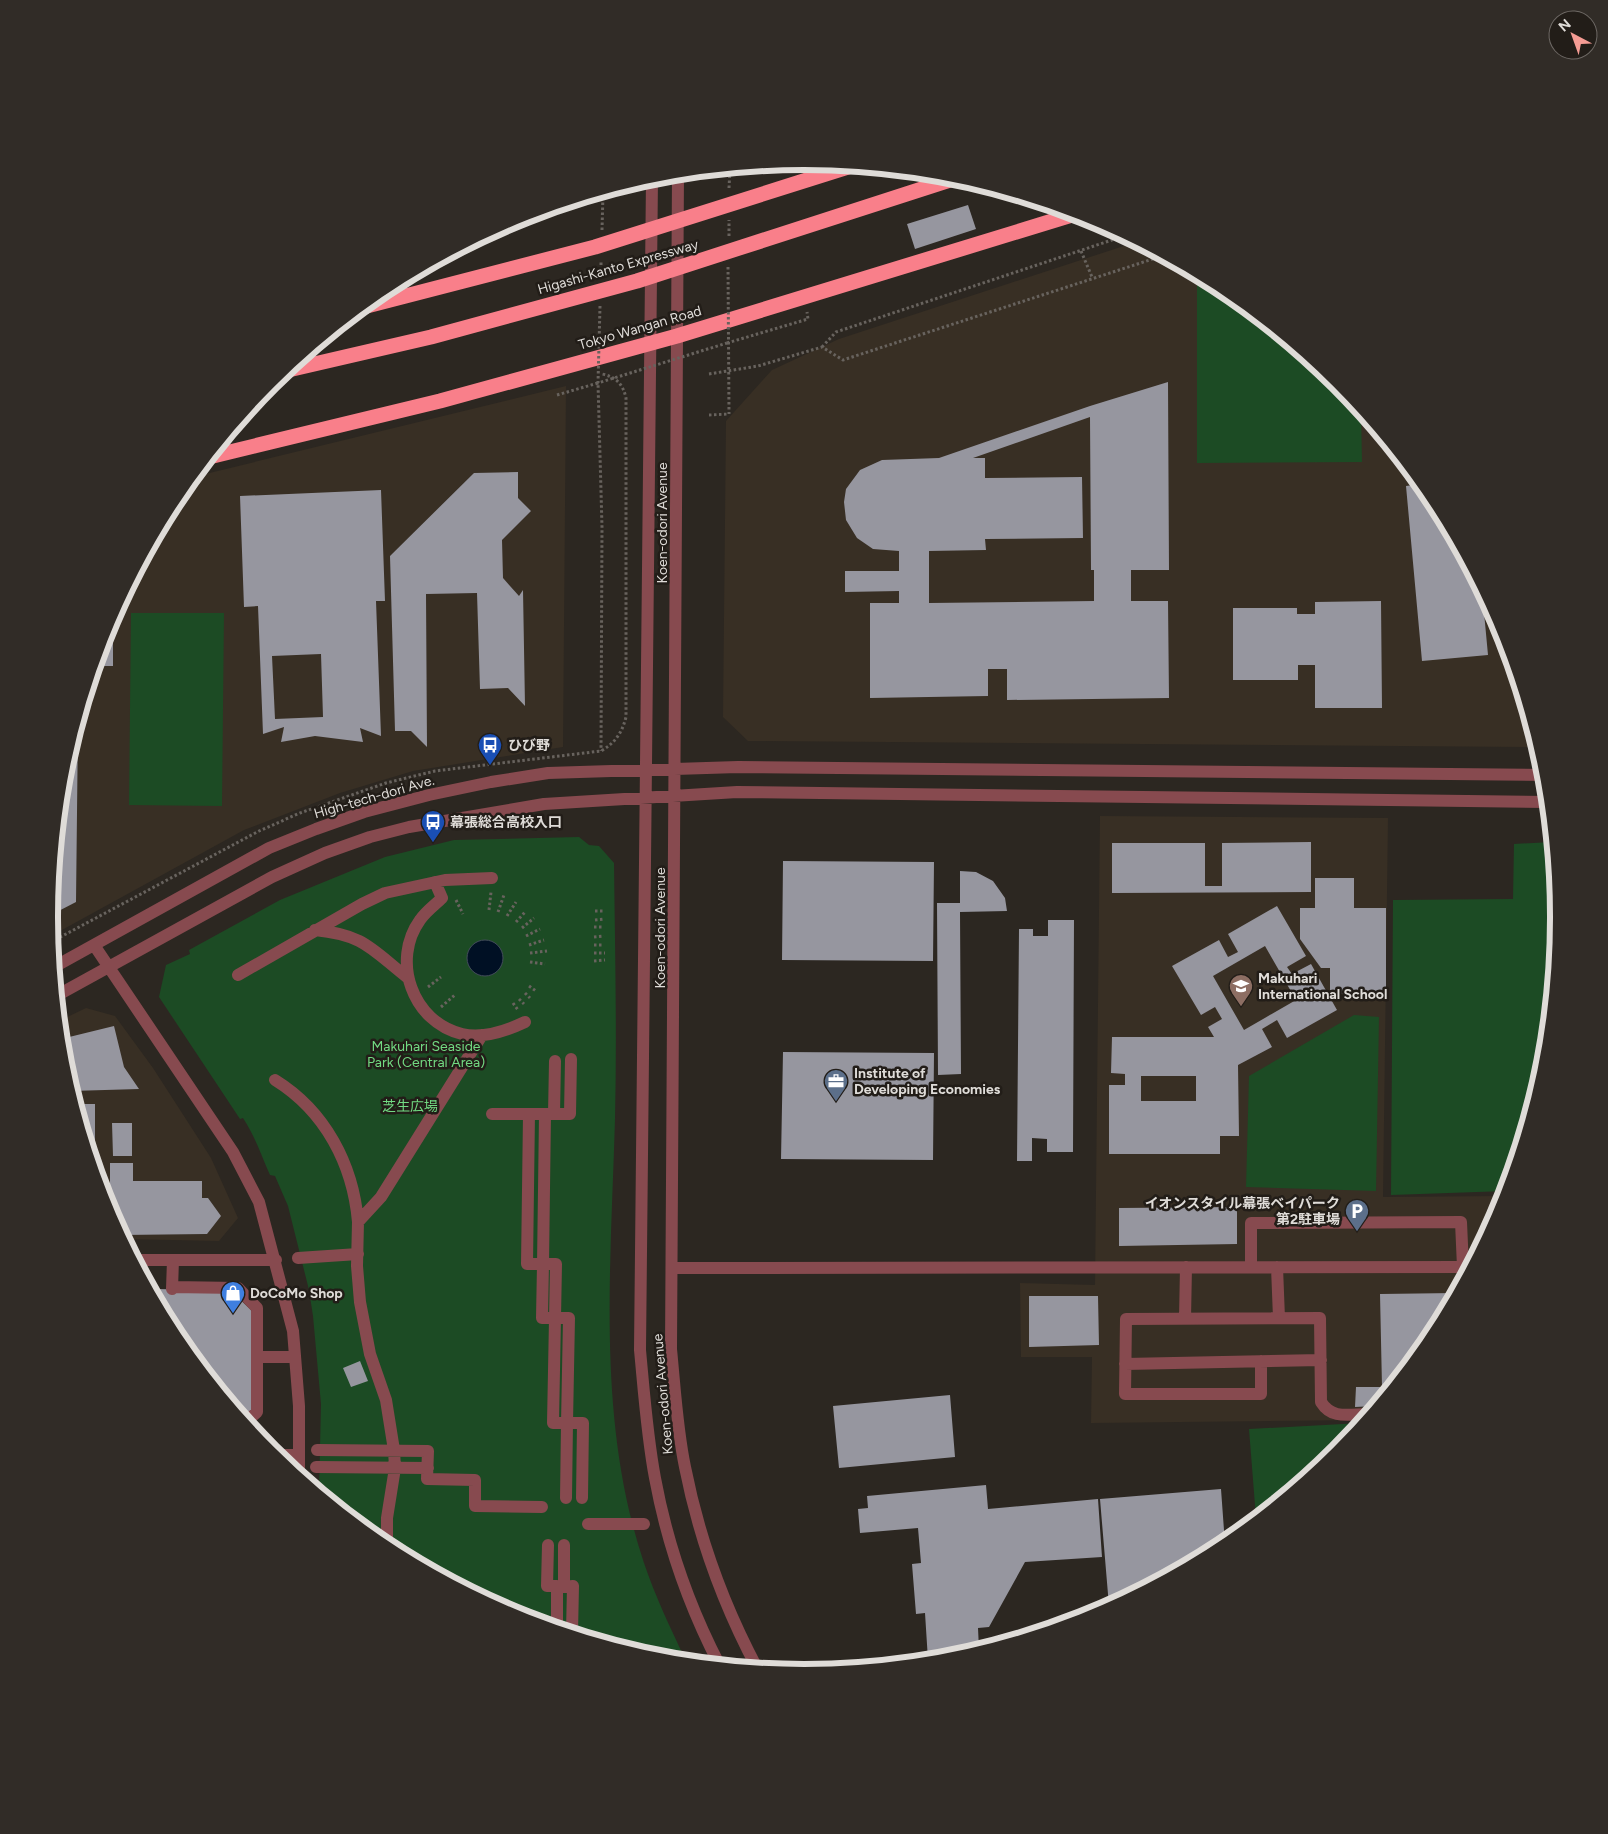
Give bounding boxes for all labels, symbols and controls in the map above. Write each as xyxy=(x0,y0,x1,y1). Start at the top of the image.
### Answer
north arrow xyxy=(1548,10,1598,60)
text: N xyxy=(1555,16,1574,36)
street label: Higashi-Kanto Expressway xyxy=(536,236,701,298)
street label: Tokyo Wangan Road xyxy=(577,302,703,354)
street label: Koen-odori Avenue xyxy=(654,462,671,584)
bus stop icon: ひび野 xyxy=(477,732,503,766)
place label: ひび野 xyxy=(508,737,550,754)
street label: High-tech-dori Ave. xyxy=(312,772,436,822)
bus stop icon: 幕張総合高校入口 xyxy=(420,809,446,843)
place label: 幕張総合高校入口 xyxy=(450,814,562,831)
street label: Koen-odori Avenue xyxy=(652,867,669,989)
place label: Makuhari International School xyxy=(1258,970,1387,1003)
school or university icon: Makuhari International School xyxy=(1228,973,1254,1007)
park label: Makuhari Seaside Park (Central Area) xyxy=(367,1038,485,1071)
place label: Institute of Developing Economies xyxy=(854,1065,1001,1098)
office icon: Institute of Developing Economies xyxy=(823,1068,849,1102)
park label: 芝生広場 xyxy=(382,1098,438,1115)
place label: イオンスタイル幕張ベイパーク 第2駐車場 xyxy=(1145,1195,1340,1228)
parking icon: イオンスタイル幕張ベイパーク 第2駐車場 xyxy=(1344,1198,1370,1232)
shop icon: DoCoMo Shop xyxy=(220,1280,246,1314)
place label: DoCoMo Shop xyxy=(250,1285,343,1302)
street label: Koen-odori Avenue xyxy=(649,1333,677,1455)

